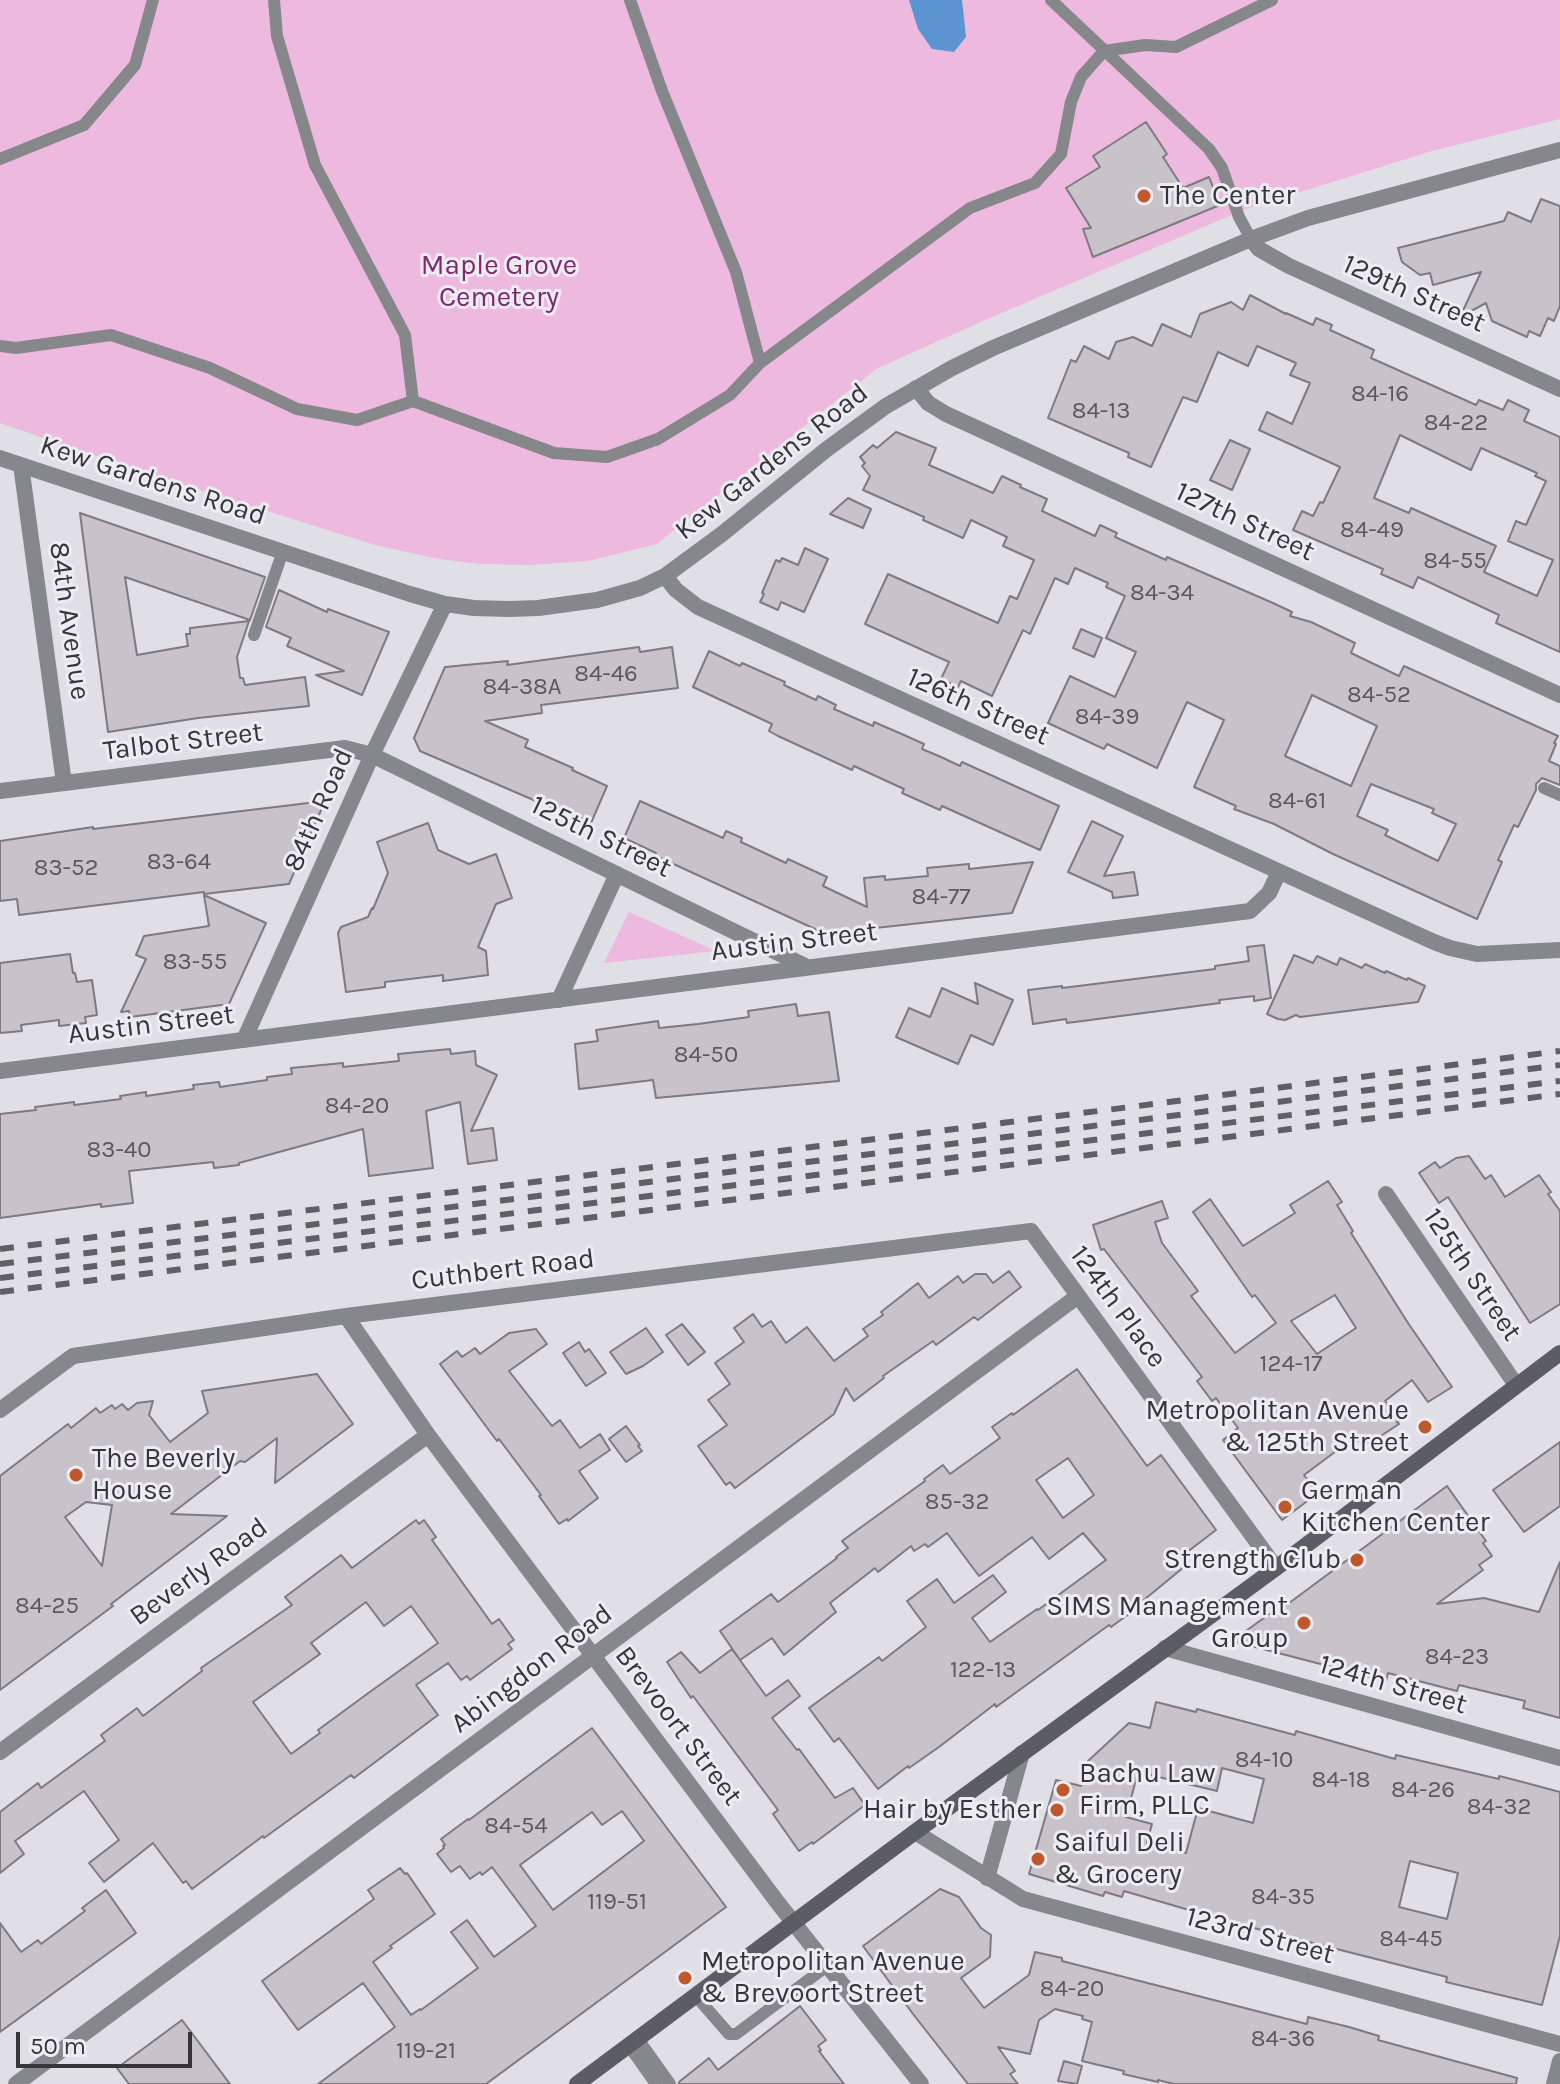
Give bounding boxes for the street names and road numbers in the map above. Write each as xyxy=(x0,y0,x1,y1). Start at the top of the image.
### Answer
street label: 129th Street xyxy=(1337,248,1491,340)
street label: Kew Gardens Road xyxy=(669,376,875,548)
street label: Kew Gardens Road xyxy=(36,429,270,533)
street label: 127th Street xyxy=(1170,475,1320,569)
street label: 84th Avenue xyxy=(41,540,97,702)
street label: 126th Street xyxy=(902,661,1054,753)
street label: Talbot Street xyxy=(101,716,265,768)
street label: 84th Road xyxy=(277,743,361,877)
street label: 125th Street xyxy=(525,789,677,885)
street label: Austin Street xyxy=(709,915,879,969)
street label: Austin Street xyxy=(66,998,236,1052)
street label: 125th Street xyxy=(1416,1203,1528,1347)
street label: 124th Place xyxy=(1062,1239,1174,1375)
street label: Cuthbert Road xyxy=(410,1242,596,1298)
street label: Beverly Road xyxy=(123,1511,275,1633)
street label: Abingdon Road xyxy=(445,1597,619,1741)
street label: Brevoort Street xyxy=(607,1640,749,1812)
street label: 124th Street xyxy=(1315,1648,1471,1722)
street label: 123rd Street xyxy=(1182,1900,1338,1972)

